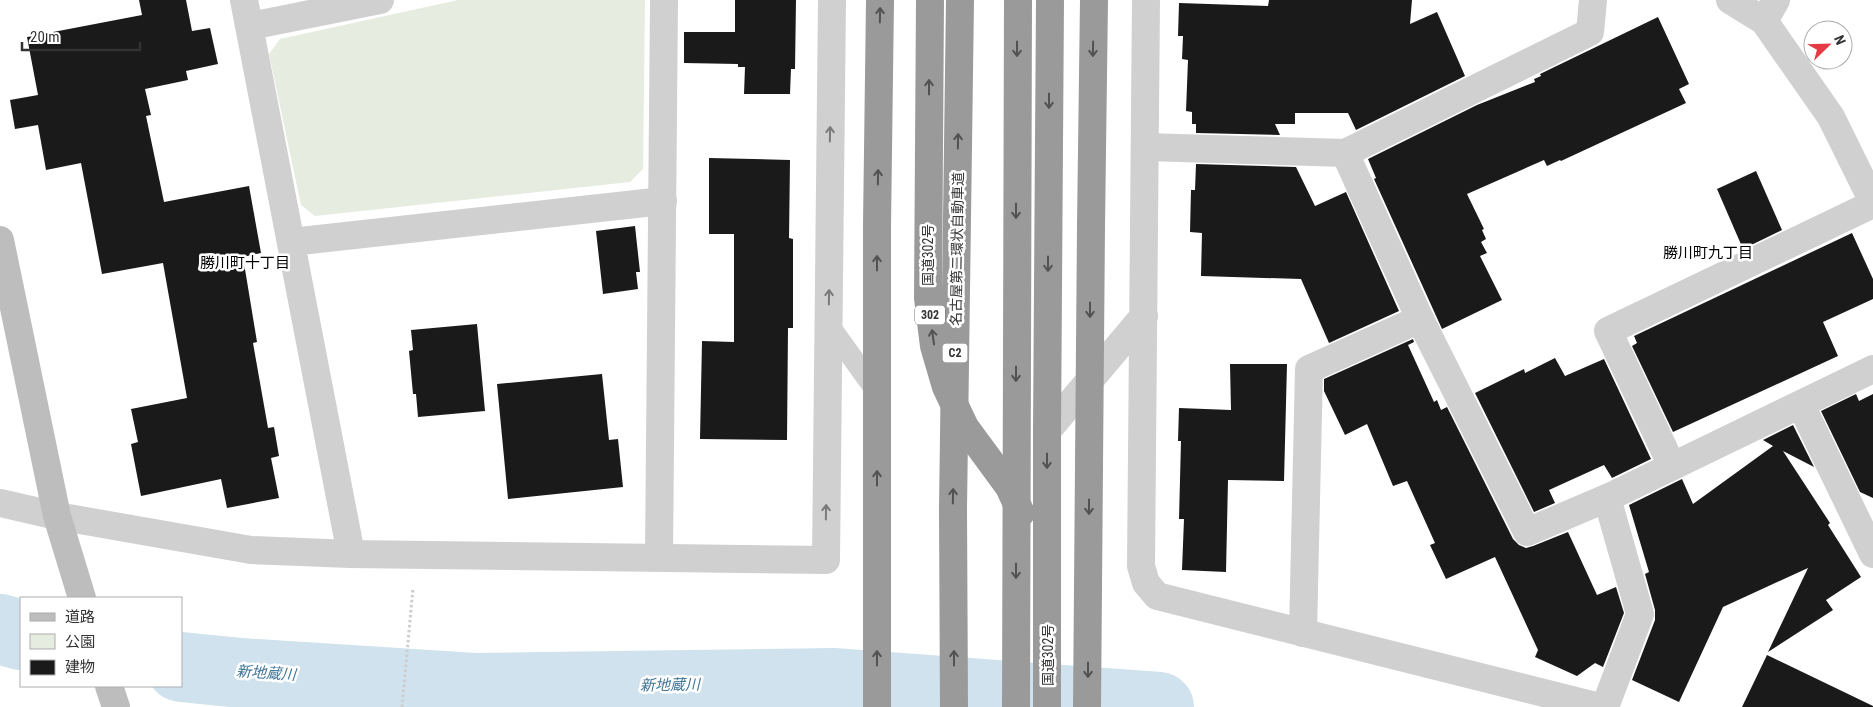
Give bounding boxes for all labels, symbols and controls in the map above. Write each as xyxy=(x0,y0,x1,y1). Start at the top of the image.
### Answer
one-way arrow xyxy=(875,7,885,24)
scale bar xyxy=(22,20,140,52)
north arrow xyxy=(1803,20,1853,70)
text: 20 m xyxy=(30,28,60,46)
text: N xyxy=(1831,33,1849,47)
one-way arrow xyxy=(1013,40,1022,56)
one-way arrow xyxy=(1088,40,1098,56)
one-way arrow xyxy=(924,79,934,96)
one-way arrow xyxy=(1044,92,1054,109)
one-way arrow xyxy=(826,126,835,142)
one-way arrow xyxy=(953,133,963,150)
one-way arrow xyxy=(873,170,883,186)
street label: 名古屋第二環状自動車道 xyxy=(948,172,966,326)
one-way arrow xyxy=(1011,202,1021,219)
street label: 国道302号 xyxy=(920,224,936,286)
district label: 勝川町九丁目 xyxy=(1663,244,1753,262)
district label: 勝川町十丁目 xyxy=(200,254,290,272)
one-way arrow xyxy=(1043,255,1053,271)
one-way arrow xyxy=(872,256,882,272)
one-way arrow xyxy=(824,289,834,305)
one-way arrow xyxy=(1085,301,1095,317)
road number: 302 xyxy=(915,306,945,324)
one-way arrow xyxy=(928,329,938,345)
road number: C2 xyxy=(942,343,968,362)
one-way arrow xyxy=(1011,365,1021,381)
one-way arrow xyxy=(1042,452,1052,469)
one-way arrow xyxy=(872,471,882,487)
one-way arrow xyxy=(948,488,958,504)
one-way arrow xyxy=(1084,498,1094,515)
one-way arrow xyxy=(821,504,831,520)
one-way arrow xyxy=(1011,562,1021,579)
legend xyxy=(20,597,182,687)
text: 道路 xyxy=(65,608,95,626)
street label: 国道302号 xyxy=(1040,624,1056,686)
text: 公園 xyxy=(65,633,95,651)
one-way arrow xyxy=(872,651,882,667)
one-way arrow xyxy=(949,651,959,667)
text: 建物 xyxy=(65,658,95,676)
one-way arrow xyxy=(1083,661,1093,677)
water label: 新地蔵川 xyxy=(235,662,299,684)
water label: 新地蔵川 xyxy=(640,675,702,695)

